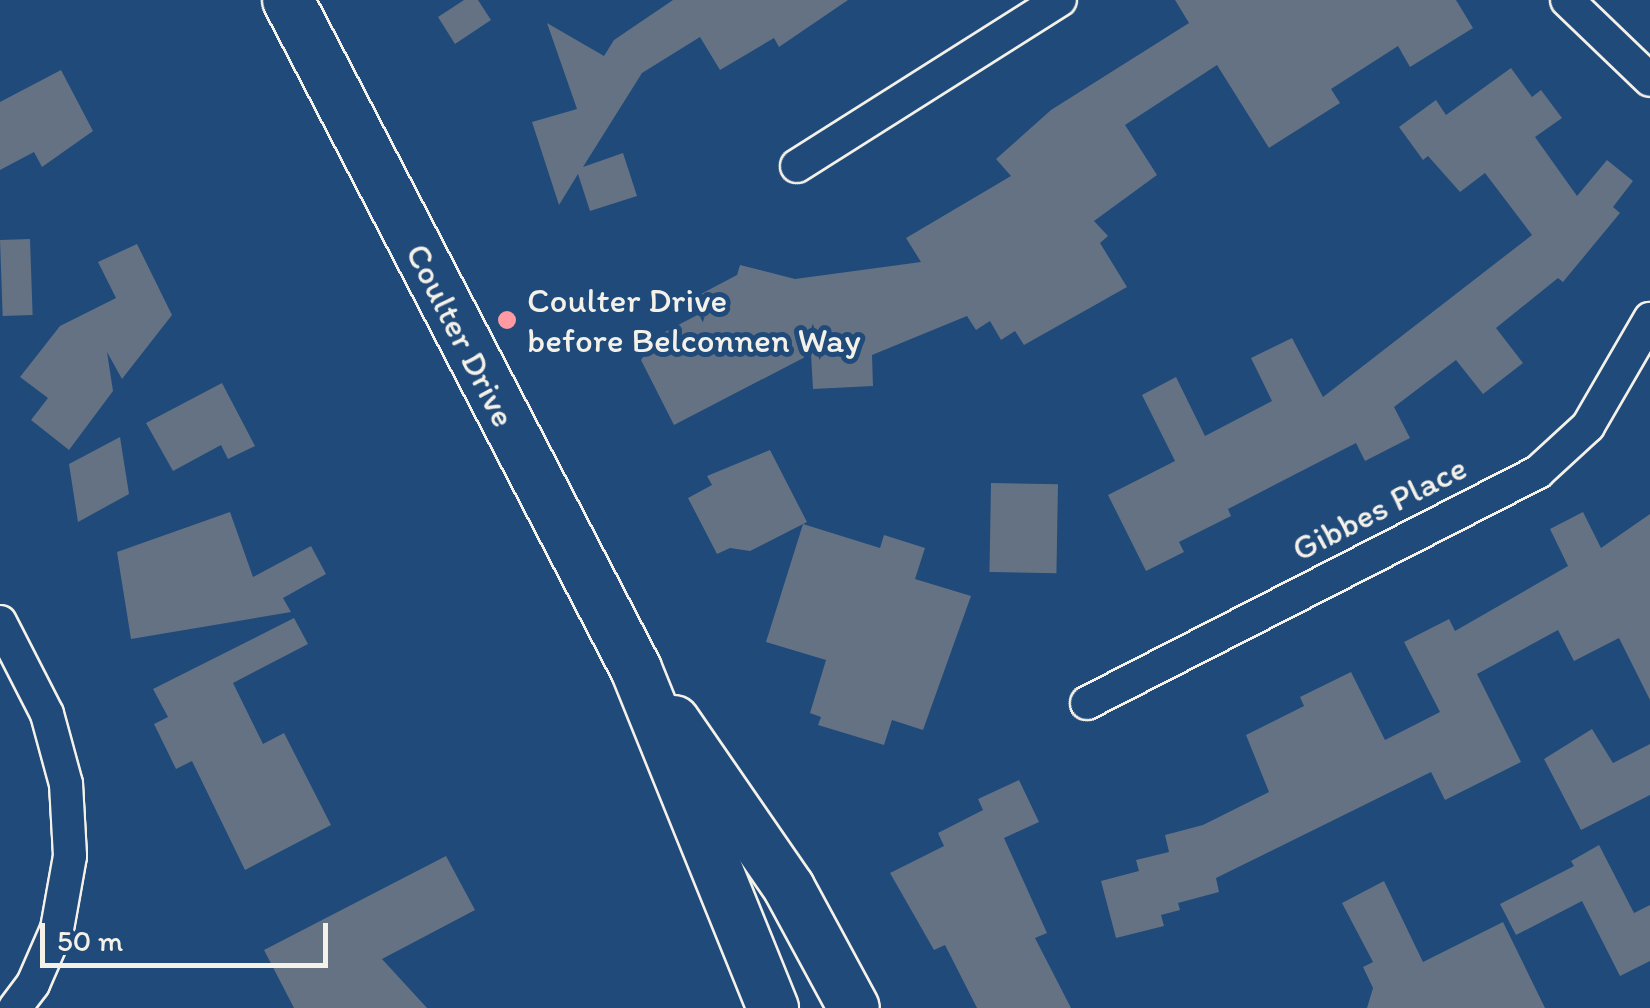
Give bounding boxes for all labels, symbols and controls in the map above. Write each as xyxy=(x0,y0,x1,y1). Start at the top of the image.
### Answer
street label: Coulter Drive xyxy=(397,236,525,434)
place label: Coulter Drive before Belconnen Way xyxy=(527,279,860,361)
marker: Coulter Drive before Belconnen Way xyxy=(496,309,518,331)
street label: Gibbes Place xyxy=(1285,446,1473,570)
scale bar xyxy=(45,903,332,965)
text: 50 m xyxy=(57,922,123,959)

